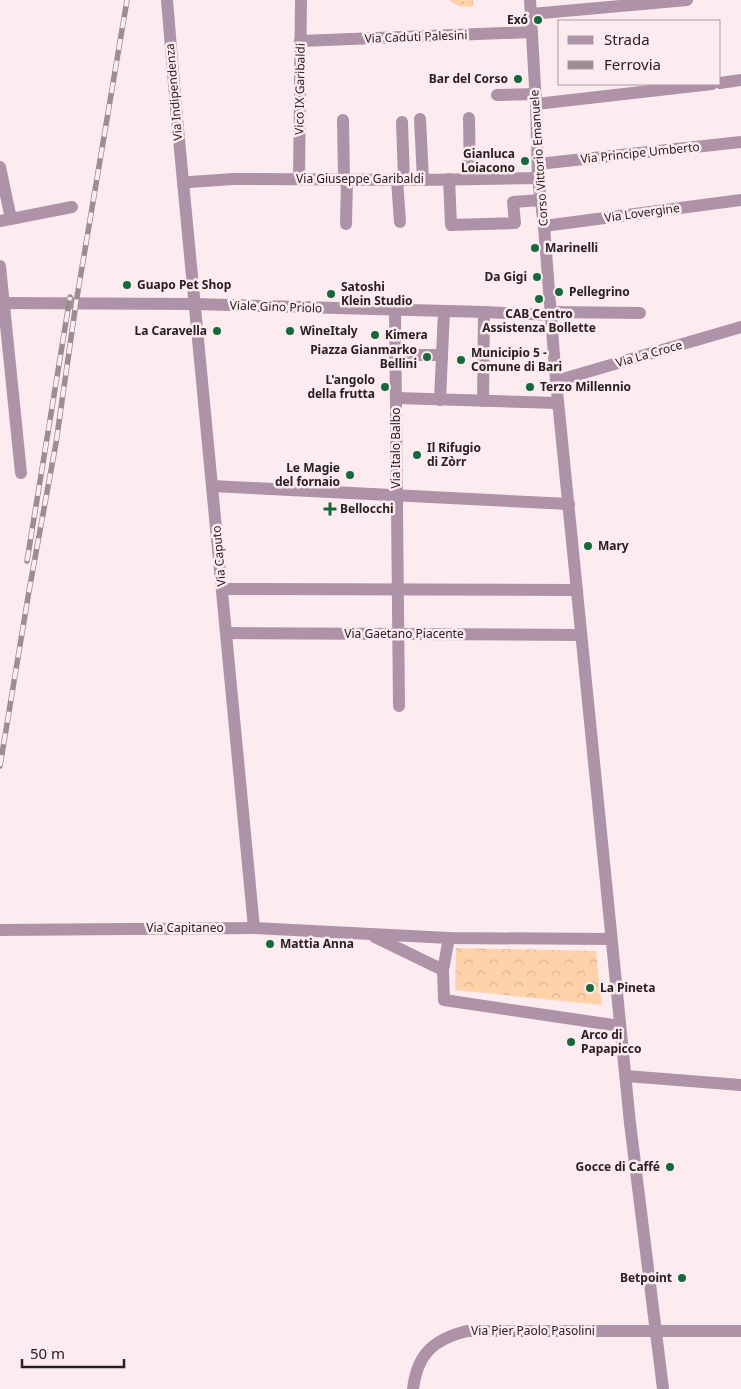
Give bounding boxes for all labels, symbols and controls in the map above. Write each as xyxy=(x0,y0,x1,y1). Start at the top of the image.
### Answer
place label: Exó xyxy=(507,11,528,28)
marker: Exó xyxy=(532,14,544,26)
legend xyxy=(558,20,721,85)
street label: Via Caduti Palesini xyxy=(364,26,468,47)
text: Strada xyxy=(604,29,650,49)
street label: Via Indipendenza xyxy=(161,43,186,141)
street label: Vico IX Garibaldi xyxy=(290,43,309,135)
text: Ferrovia xyxy=(604,54,661,74)
place label: Bar del Corso xyxy=(429,70,508,87)
marker: Bar del Corso xyxy=(512,73,524,85)
street label: Corso Vittorio Emanuele xyxy=(525,89,552,227)
street label: Via Principe Umberto xyxy=(580,138,700,167)
place label: Gianluca Loiacono xyxy=(461,145,515,176)
marker: Gianluca Loiacono xyxy=(519,155,531,167)
street label: Via Giuseppe Garibaldi xyxy=(296,170,424,187)
street label: Via Lovergine xyxy=(603,199,681,226)
place label: Marinelli xyxy=(545,239,598,256)
marker: Marinelli xyxy=(529,242,541,254)
place label: Da Gigi xyxy=(484,268,527,285)
marker: Da Gigi xyxy=(531,271,543,283)
place label: Guapo Pet Shop xyxy=(137,276,232,293)
place label: Satoshi Klein Studio xyxy=(341,278,413,309)
marker: Guapo Pet Shop xyxy=(121,279,133,291)
place label: Pellegrino xyxy=(569,283,630,300)
marker: Pellegrino xyxy=(553,286,565,298)
marker: Satoshi Klein Studio xyxy=(325,288,337,300)
marker: CAB Centro Assistenza Bollette xyxy=(533,293,545,305)
street label: Viale Gino Priolo xyxy=(229,296,323,317)
place label: CAB Centro Assistenza Bollette xyxy=(482,305,596,336)
place label: La Caravella xyxy=(134,322,207,339)
place label: WineItaly xyxy=(300,322,358,339)
marker: La Caravella xyxy=(211,325,223,337)
marker: WineItaly xyxy=(284,325,296,337)
place label: Kimera xyxy=(385,326,428,343)
marker: Kimera xyxy=(369,329,381,341)
street label: Via La Croce xyxy=(614,336,684,371)
place label: Piazza Gianmarko Bellini xyxy=(310,341,417,372)
place label: Municipio 5 - Comune di Bari xyxy=(471,344,562,375)
marker: Piazza Gianmarko Bellini xyxy=(421,351,433,363)
marker: Municipio 5 - Comune di Bari xyxy=(455,354,467,366)
place label: L'angolo della frutta xyxy=(307,371,375,402)
place label: Terzo Millennio xyxy=(540,378,631,395)
marker: L'angolo della frutta xyxy=(379,381,391,393)
marker: Terzo Millennio xyxy=(524,381,536,393)
street label: Via Italo Balbo xyxy=(387,407,404,489)
place label: Il Rifugio di Zòrr xyxy=(427,439,481,470)
marker: Il Rifugio di Zòrr xyxy=(411,449,423,461)
place label: Le Magie del fornaio xyxy=(275,459,340,490)
marker: Le Magie del fornaio xyxy=(344,469,356,481)
place label: Bellocchi xyxy=(340,500,394,517)
marker: Bellocchi xyxy=(324,503,336,515)
street label: Via Caputo xyxy=(207,525,230,587)
place label: Mary xyxy=(598,537,629,554)
marker: Mary xyxy=(582,540,594,552)
street label: Via Gaetano Piacente xyxy=(344,625,464,642)
street label: Via Capitaneo xyxy=(146,919,224,936)
place label: Mattia Anna xyxy=(280,935,354,952)
marker: Mattia Anna xyxy=(264,938,276,950)
place label: La Pineta xyxy=(600,979,655,996)
marker: La Pineta xyxy=(584,982,596,994)
place label: Arco di Papapicco xyxy=(581,1026,641,1057)
marker: Arco di Papapicco xyxy=(565,1036,577,1048)
place label: Gocce di Caffé xyxy=(576,1158,660,1175)
marker: Gocce di Caffé xyxy=(664,1161,676,1173)
place label: Betpoint xyxy=(620,1269,672,1286)
marker: Betpoint xyxy=(676,1272,688,1284)
street label: Via Pier Paolo Pasolini xyxy=(471,1322,595,1339)
scale bar xyxy=(22,1336,125,1368)
text: 50 m xyxy=(30,1343,65,1363)

